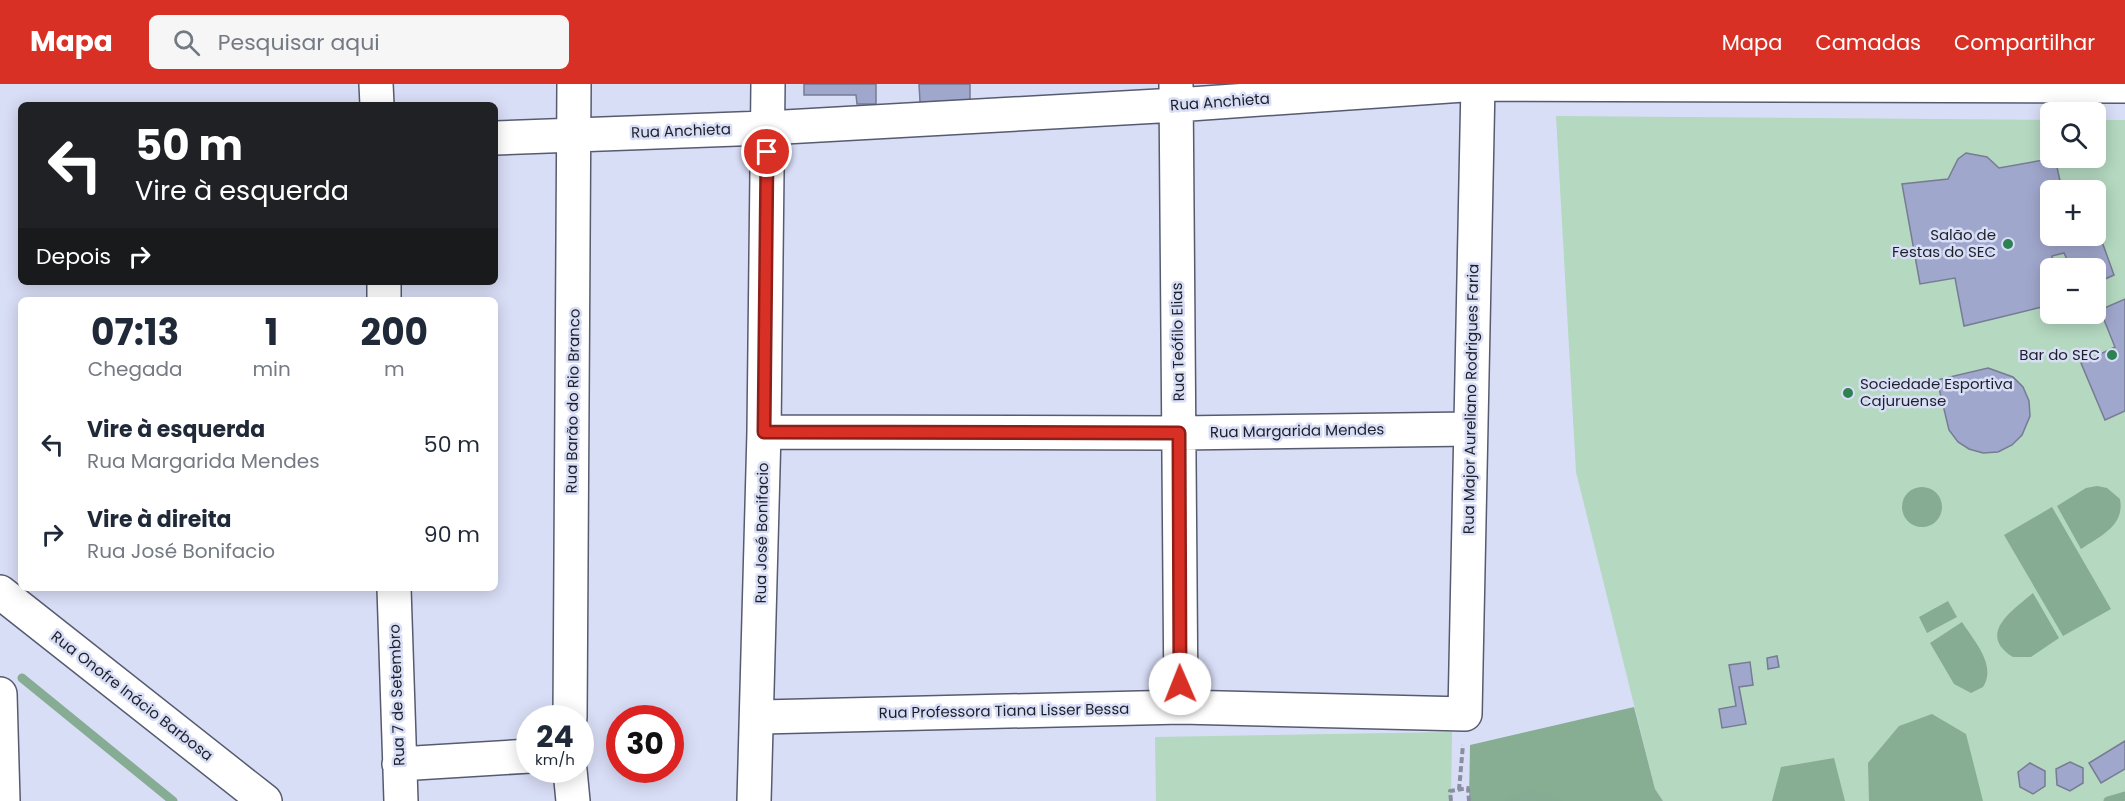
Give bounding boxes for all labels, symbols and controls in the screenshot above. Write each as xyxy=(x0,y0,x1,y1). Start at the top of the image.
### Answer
search box xyxy=(149,15,569,69)
text: Mapa xyxy=(30,22,113,61)
icon: search xyxy=(170,26,203,59)
text: Pesquisar aqui xyxy=(218,27,380,58)
text: Mapa xyxy=(1722,28,1782,57)
text: Camadas xyxy=(1815,28,1921,57)
text: Compartilhar xyxy=(1954,28,2095,57)
street label: Rua Anchieta xyxy=(1169,88,1271,115)
map controls xyxy=(2040,102,2106,324)
button: search xyxy=(2040,102,2106,168)
text: 50 m xyxy=(135,116,243,175)
street label: Rua Anchieta xyxy=(631,118,731,143)
icon: left xyxy=(36,126,114,204)
pin xyxy=(741,126,792,177)
icon: arrive xyxy=(750,135,783,168)
text: Vire à esquerda xyxy=(135,172,349,209)
button: + xyxy=(2040,180,2106,246)
place label: Salão de Festas do SEC xyxy=(1892,224,1996,262)
marker: Salão de Festas do SEC xyxy=(2001,237,2015,251)
icon: right xyxy=(123,240,156,273)
text: Depois xyxy=(36,241,111,272)
button: − xyxy=(2040,258,2106,324)
street label: Rua Major Aureliano Rodrigues Faria xyxy=(1458,264,1483,534)
street label: Rua Teófilo Elias xyxy=(1166,282,1189,402)
text: 07:13 xyxy=(91,307,179,358)
text: 1 xyxy=(265,307,278,358)
text: 200 xyxy=(361,307,428,358)
street label: Rua Barão do Rio Branco xyxy=(560,308,585,494)
place label: Bar do SEC xyxy=(2019,344,2100,365)
marker: Bar do SEC xyxy=(2105,348,2119,362)
text: Chegada xyxy=(88,355,183,383)
text: min xyxy=(252,355,291,383)
text: m xyxy=(384,355,405,383)
place label: Sociedade Esportiva Cajuruense xyxy=(1860,373,2013,411)
marker: Sociedade Esportiva Cajuruense xyxy=(1841,386,1855,400)
text: Vire à esquerda xyxy=(87,414,265,445)
street label: Rua Margarida Mendes xyxy=(1210,418,1385,443)
icon: left xyxy=(36,428,69,461)
text: 50 m xyxy=(424,429,480,460)
text: Rua Margarida Mendes xyxy=(87,447,320,475)
street label: Rua José Bonifacio xyxy=(750,462,773,604)
text: Vire à direita xyxy=(87,504,232,535)
icon: right xyxy=(36,518,69,551)
text: 90 m xyxy=(424,519,480,550)
text: Rua José Bonifacio xyxy=(87,537,275,565)
street label: Rua 7 de Setembro xyxy=(384,624,409,766)
street label: Rua Onofre Inácio Barbosa xyxy=(47,626,218,765)
position arrow xyxy=(1148,652,1212,716)
street label: Rua Professora Tiana Lisser Bessa xyxy=(878,698,1130,723)
speed limit sign: 30 xyxy=(606,705,684,783)
text: 24 xyxy=(536,715,574,758)
text: km/h xyxy=(535,749,575,770)

